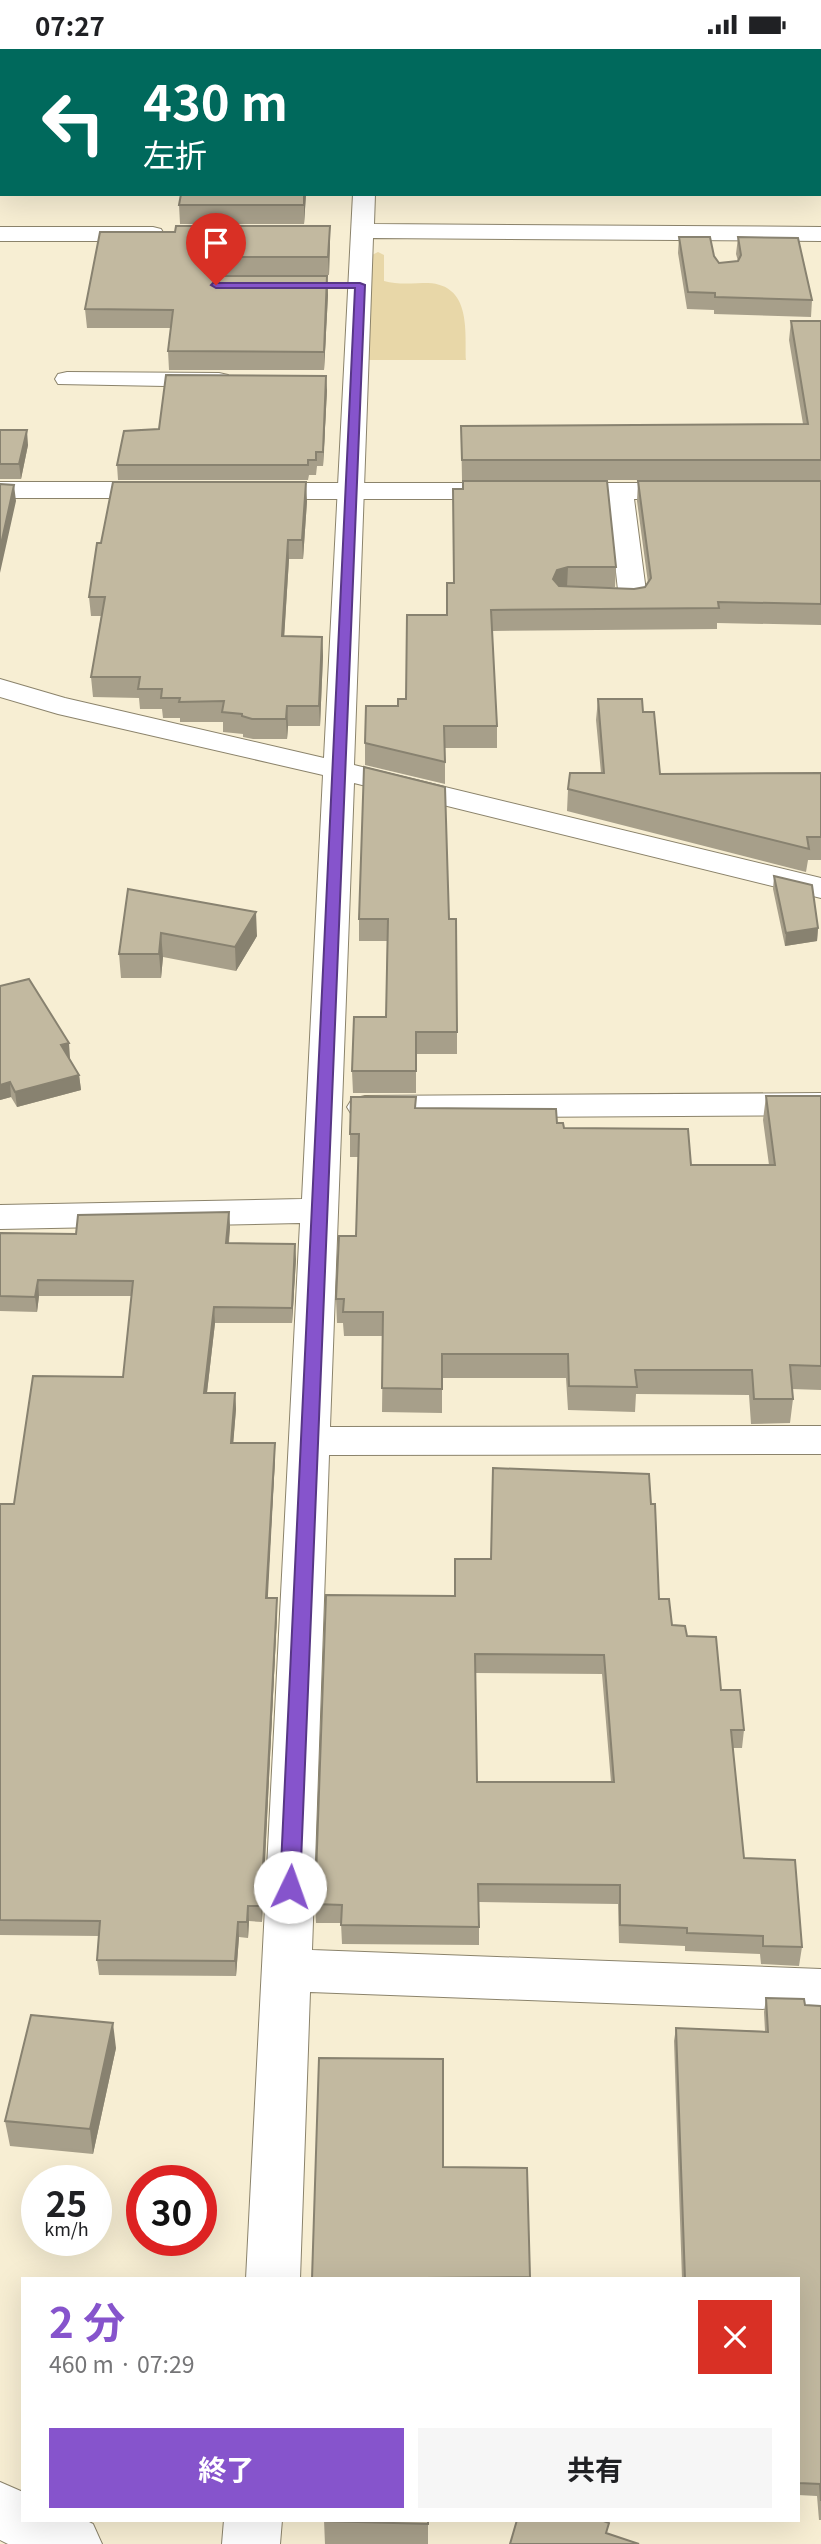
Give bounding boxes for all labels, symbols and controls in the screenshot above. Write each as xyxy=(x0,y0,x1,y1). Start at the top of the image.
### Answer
text: 07:27 xyxy=(35,6,105,43)
text: 430 m xyxy=(143,64,288,135)
icon: left xyxy=(28,77,119,168)
text: 左折 xyxy=(143,130,207,176)
pin xyxy=(186,213,246,285)
icon: arrive xyxy=(197,224,235,262)
position arrow xyxy=(253,1850,327,1924)
speed limit sign: 30 xyxy=(126,2165,217,2256)
text: 25 xyxy=(46,2176,87,2227)
text: km/h xyxy=(44,2215,89,2241)
text: 2 分 xyxy=(49,2289,125,2350)
button: close xyxy=(698,2300,772,2374)
text: 460 m · 07:29 xyxy=(49,2346,194,2380)
button: 終了 xyxy=(49,2428,404,2508)
button: 共有 xyxy=(418,2428,772,2508)

